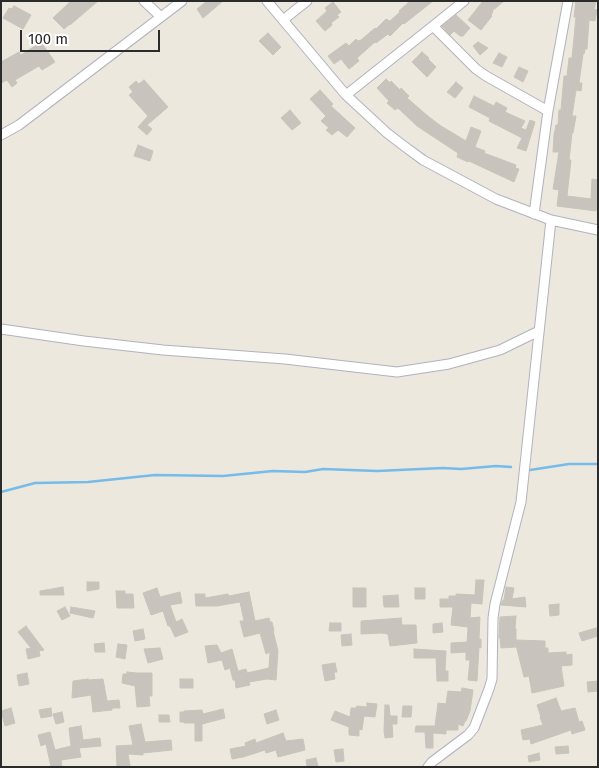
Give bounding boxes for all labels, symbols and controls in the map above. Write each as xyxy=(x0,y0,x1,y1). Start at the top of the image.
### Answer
scale bar xyxy=(22,20,162,52)
text: 100 m xyxy=(28,30,68,48)

